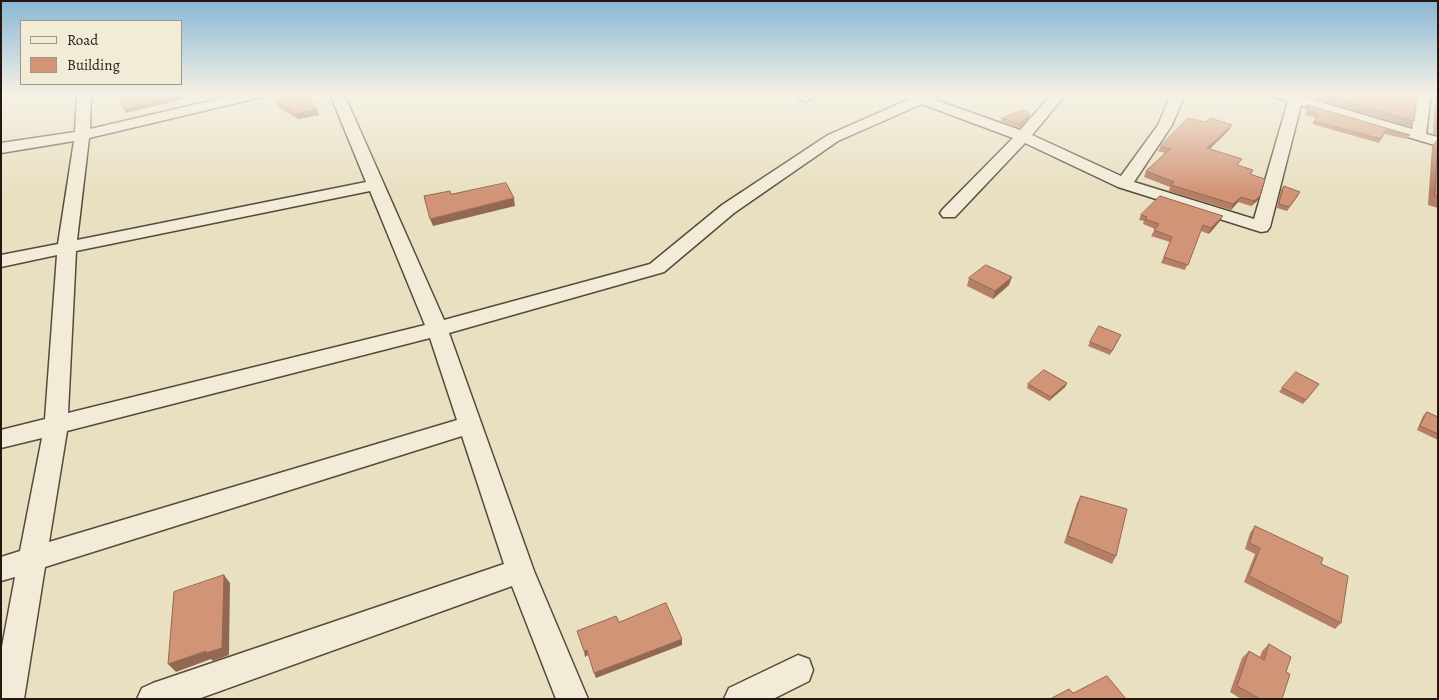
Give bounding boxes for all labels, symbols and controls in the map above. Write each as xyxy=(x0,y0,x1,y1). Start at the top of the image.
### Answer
legend xyxy=(20,20,182,85)
text: Road xyxy=(67,30,98,50)
text: Building xyxy=(67,55,120,75)

